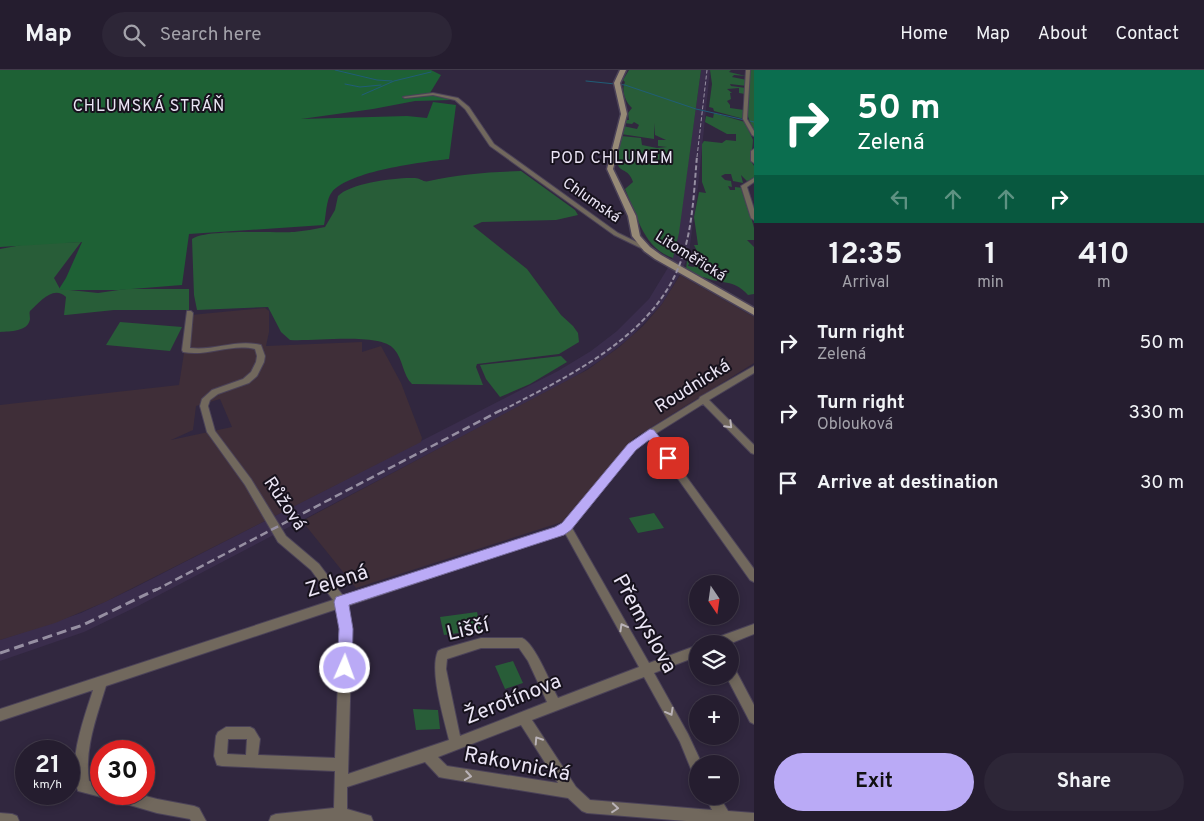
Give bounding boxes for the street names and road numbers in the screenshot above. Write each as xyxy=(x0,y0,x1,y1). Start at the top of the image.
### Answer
street label: Chlumská xyxy=(558,174,624,228)
street label: Litoměřická xyxy=(651,228,729,286)
street label: Roudnická xyxy=(651,355,735,419)
street label: Růžová xyxy=(258,473,310,535)
street label: Zelená xyxy=(302,559,372,605)
street label: Přemyslova xyxy=(606,570,682,678)
street label: Liščí xyxy=(444,612,493,648)
street label: Žerotínova xyxy=(460,667,565,732)
street label: Rakovnická xyxy=(462,741,572,789)

